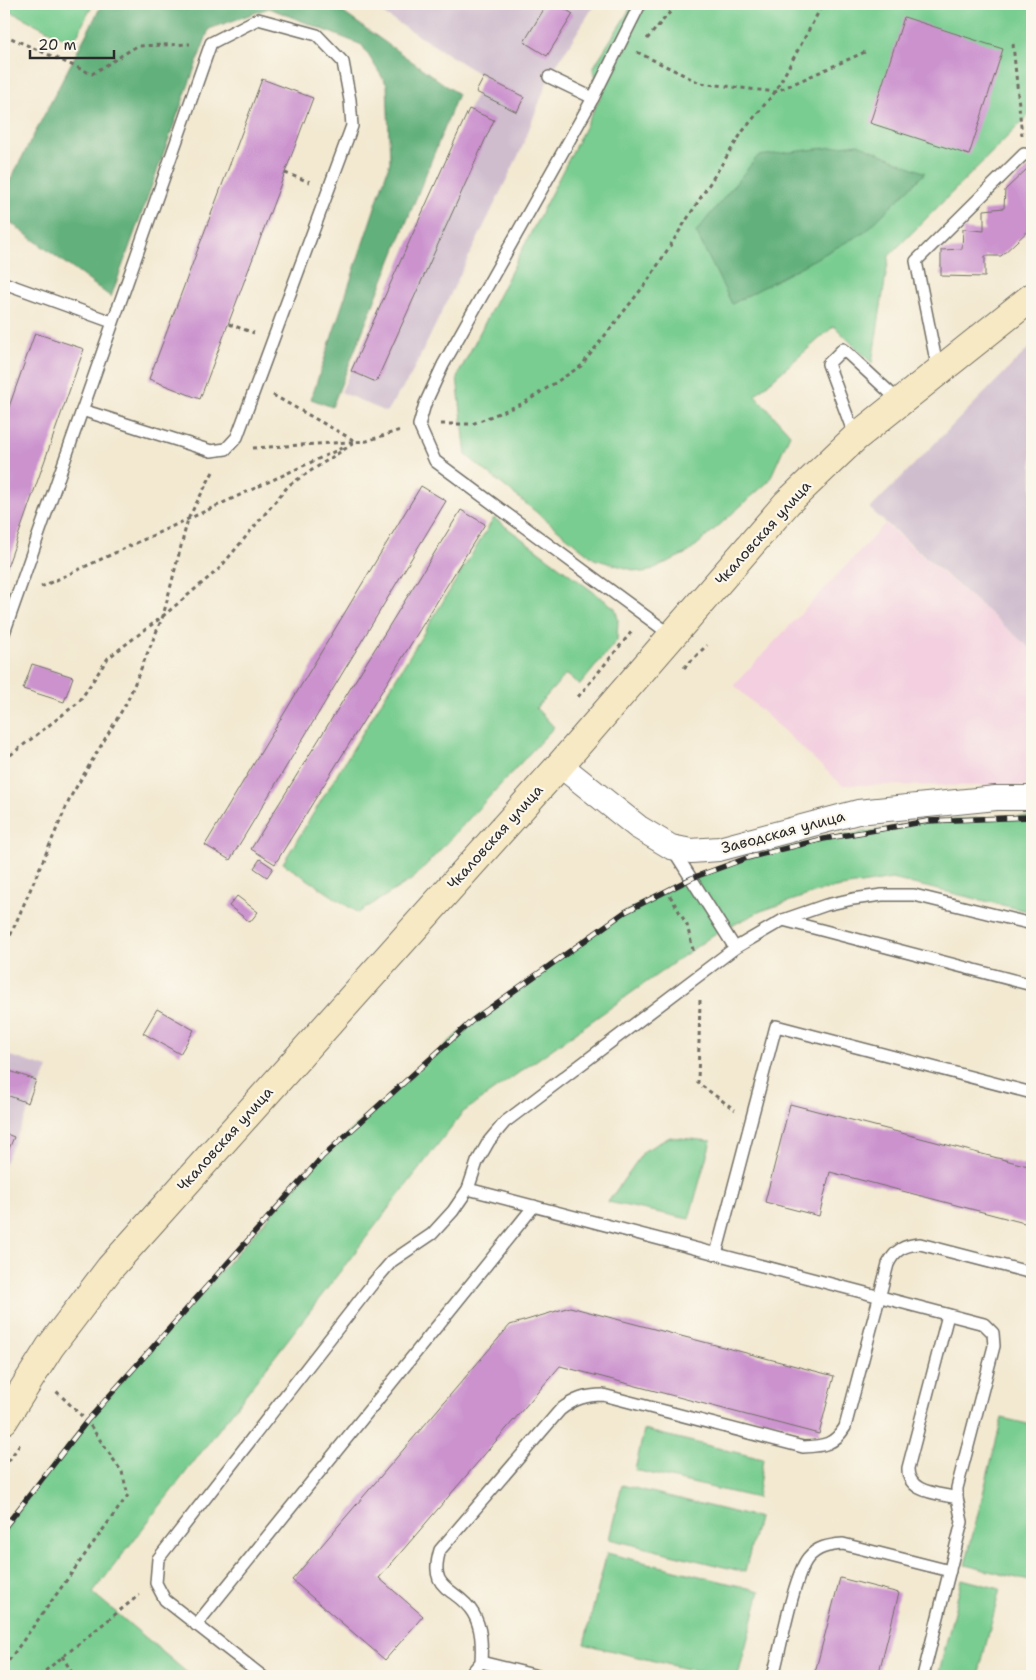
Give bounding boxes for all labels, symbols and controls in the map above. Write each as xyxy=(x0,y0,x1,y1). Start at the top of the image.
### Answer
scale bar xyxy=(30,28,114,60)
text: 20 m xyxy=(38,35,77,55)
street label: Чкаловская улица xyxy=(711,476,816,590)
street label: Чкаловская улица xyxy=(443,780,548,894)
street label: Заводская улица xyxy=(719,806,848,858)
street label: Чкаловская улица xyxy=(173,1082,278,1196)

